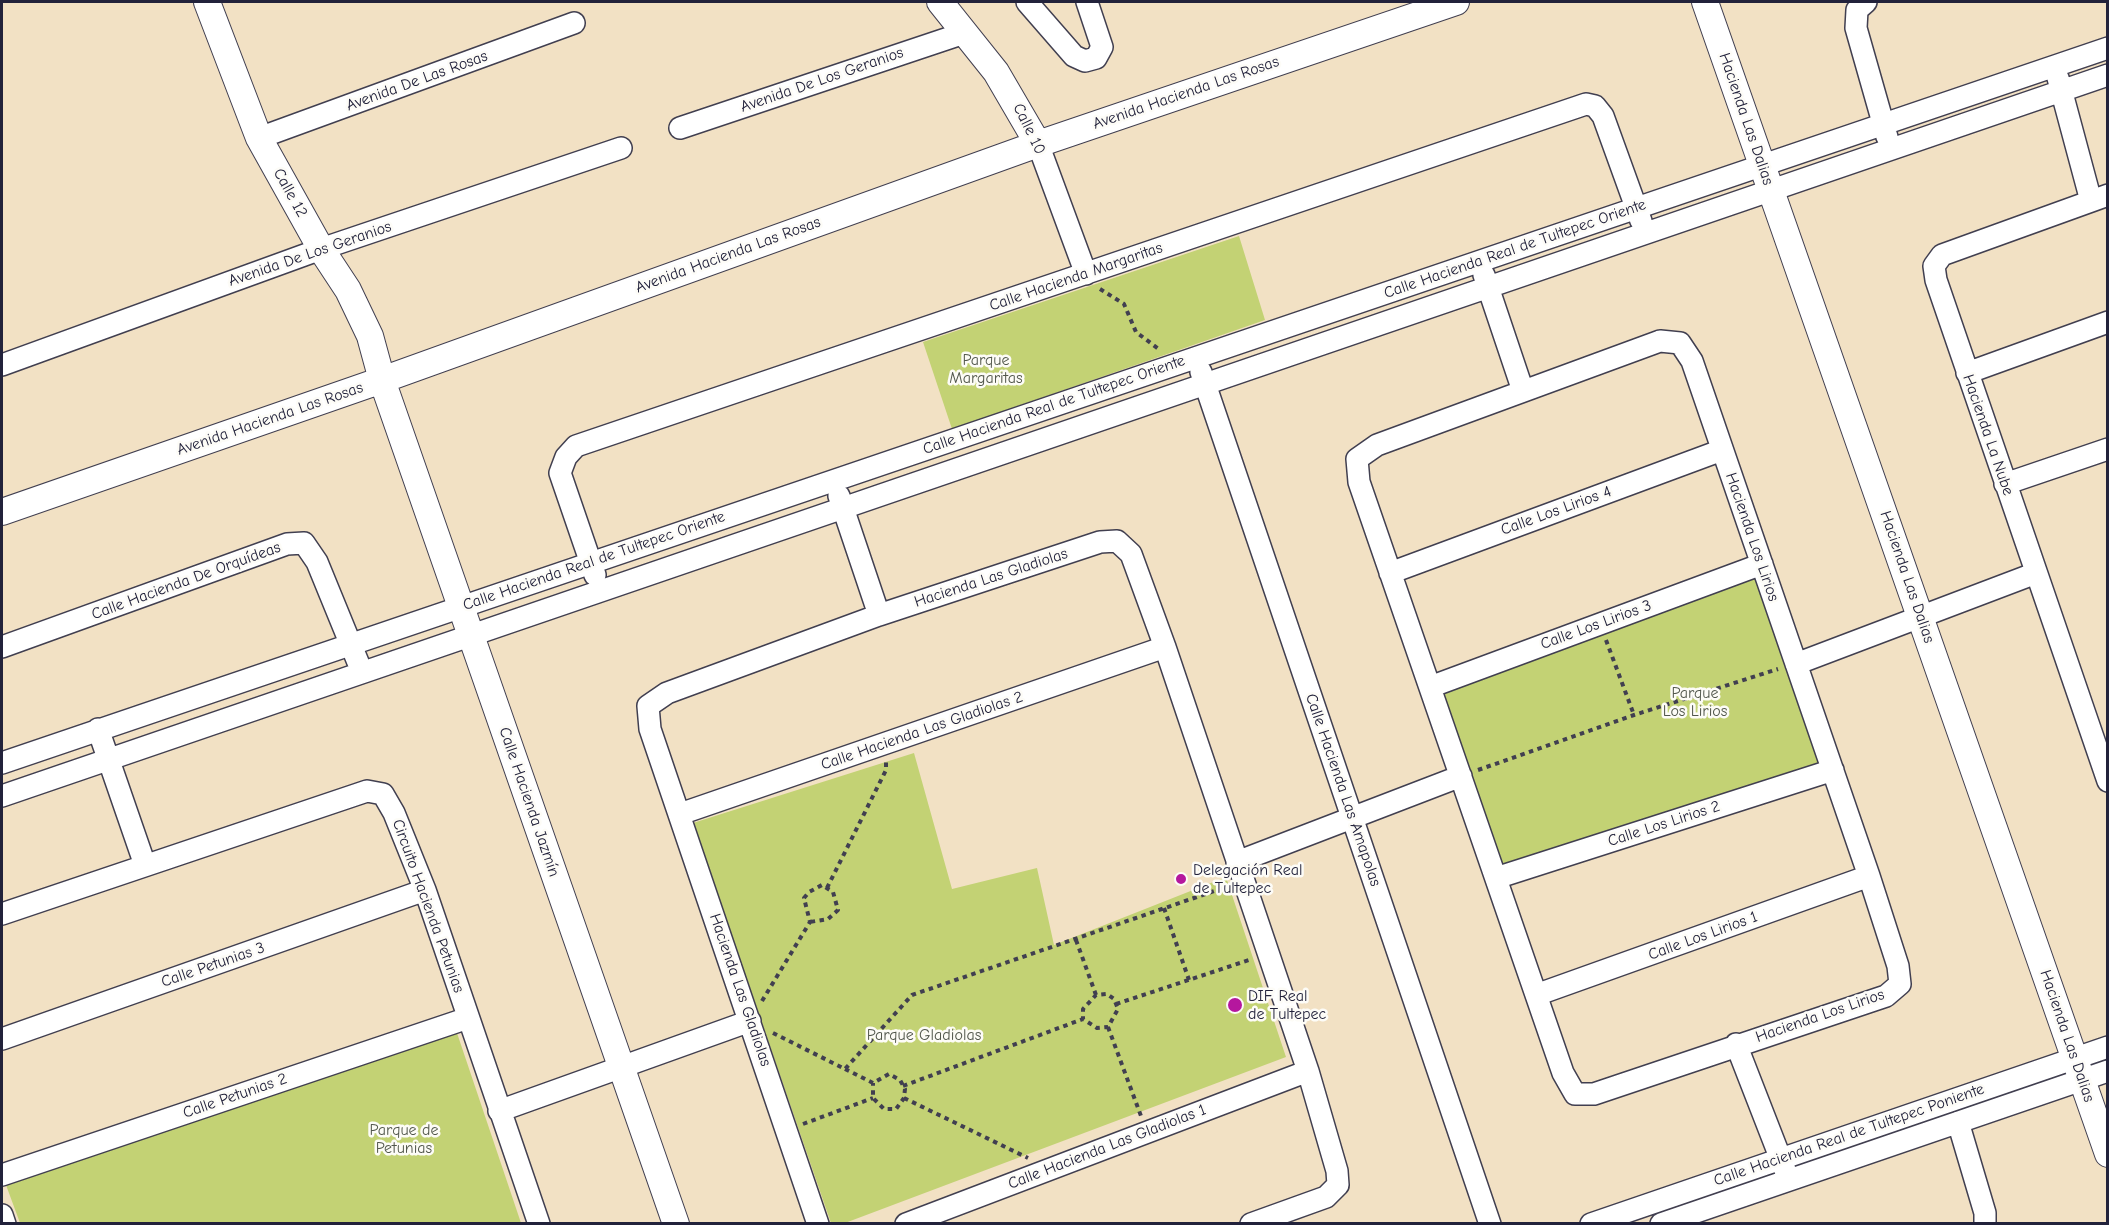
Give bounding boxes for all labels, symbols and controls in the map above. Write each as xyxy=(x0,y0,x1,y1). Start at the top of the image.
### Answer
street label: Avenida De Los Geranios xyxy=(738,43,906,117)
street label: Avenida De Las Rosas xyxy=(344,47,490,115)
street label: Hacienda Las Dalias xyxy=(1714,50,1778,188)
street label: Avenida Hacienda Las Rosas xyxy=(1090,52,1282,134)
street label: Calle 10 xyxy=(1008,100,1050,158)
street label: Calle 12 xyxy=(269,165,311,221)
street label: Calle Hacienda Real de Tultepec Oriente xyxy=(1381,195,1649,303)
street label: Avenida Hacienda Las Rosas xyxy=(633,213,823,297)
street label: Avenida De Los Geranios xyxy=(226,217,394,291)
street label: Calle Hacienda Margaritas xyxy=(987,238,1165,316)
park label: Parque Margaritas xyxy=(949,350,1023,388)
street label: Calle Hacienda Real de Tultepec Oriente xyxy=(920,351,1188,459)
street label: Hacienda La Nube xyxy=(1958,372,2018,498)
street label: Avenida Hacienda Las Rosas xyxy=(174,378,366,460)
street label: Hacienda Los Lirios xyxy=(1721,470,1783,604)
street label: Calle Los Lirios 4 xyxy=(1498,482,1614,540)
street label: Calle Hacienda Real de Tultepec Oriente xyxy=(460,507,728,615)
street label: Hacienda Las Dalias xyxy=(1875,508,1939,646)
street label: Calle Hacienda De Orquídeas xyxy=(89,538,283,624)
street label: Hacienda Las Gladiolas xyxy=(912,544,1070,612)
street label: Calle Los Lirios 3 xyxy=(1538,596,1654,654)
park label: Parque Los Lirios xyxy=(1663,683,1727,721)
street label: Calle Hacienda Las Gladiolas 2 xyxy=(818,687,1026,775)
street label: Calle Hacienda Las Amapolas xyxy=(1301,691,1385,889)
street label: Calle Hacienda Jazmín xyxy=(494,725,564,879)
street label: Calle Los Lirios 2 xyxy=(1605,797,1723,851)
street label: Circuito Hacienda Petunias xyxy=(388,817,468,995)
place label: Delegación Real de Tultepec xyxy=(1193,860,1302,898)
marker: Delegación Real de Tultepec xyxy=(1174,872,1188,886)
street label: Calle Los Lirios 1 xyxy=(1646,907,1760,965)
street label: Hacienda Las Gladiolas xyxy=(705,911,775,1069)
street label: Calle Petunias 3 xyxy=(159,938,267,992)
street label: Hacienda Las Dalias xyxy=(2035,967,2099,1105)
street label: Hacienda Los Lirios xyxy=(1753,985,1887,1047)
place label: DIF Real de Tultepec xyxy=(1248,986,1326,1024)
marker: DIF Real de Tultepec xyxy=(1226,996,1244,1014)
park label: Parque Gladiolas xyxy=(867,1025,981,1045)
street label: Calle Petunias 2 xyxy=(181,1069,289,1123)
street label: Calle Hacienda Real de Tultepec Poniente xyxy=(1711,1080,1987,1190)
street label: Calle Hacienda Las Gladiolas 1 xyxy=(1005,1100,1209,1194)
park label: Parque de Petunias xyxy=(370,1120,438,1158)

